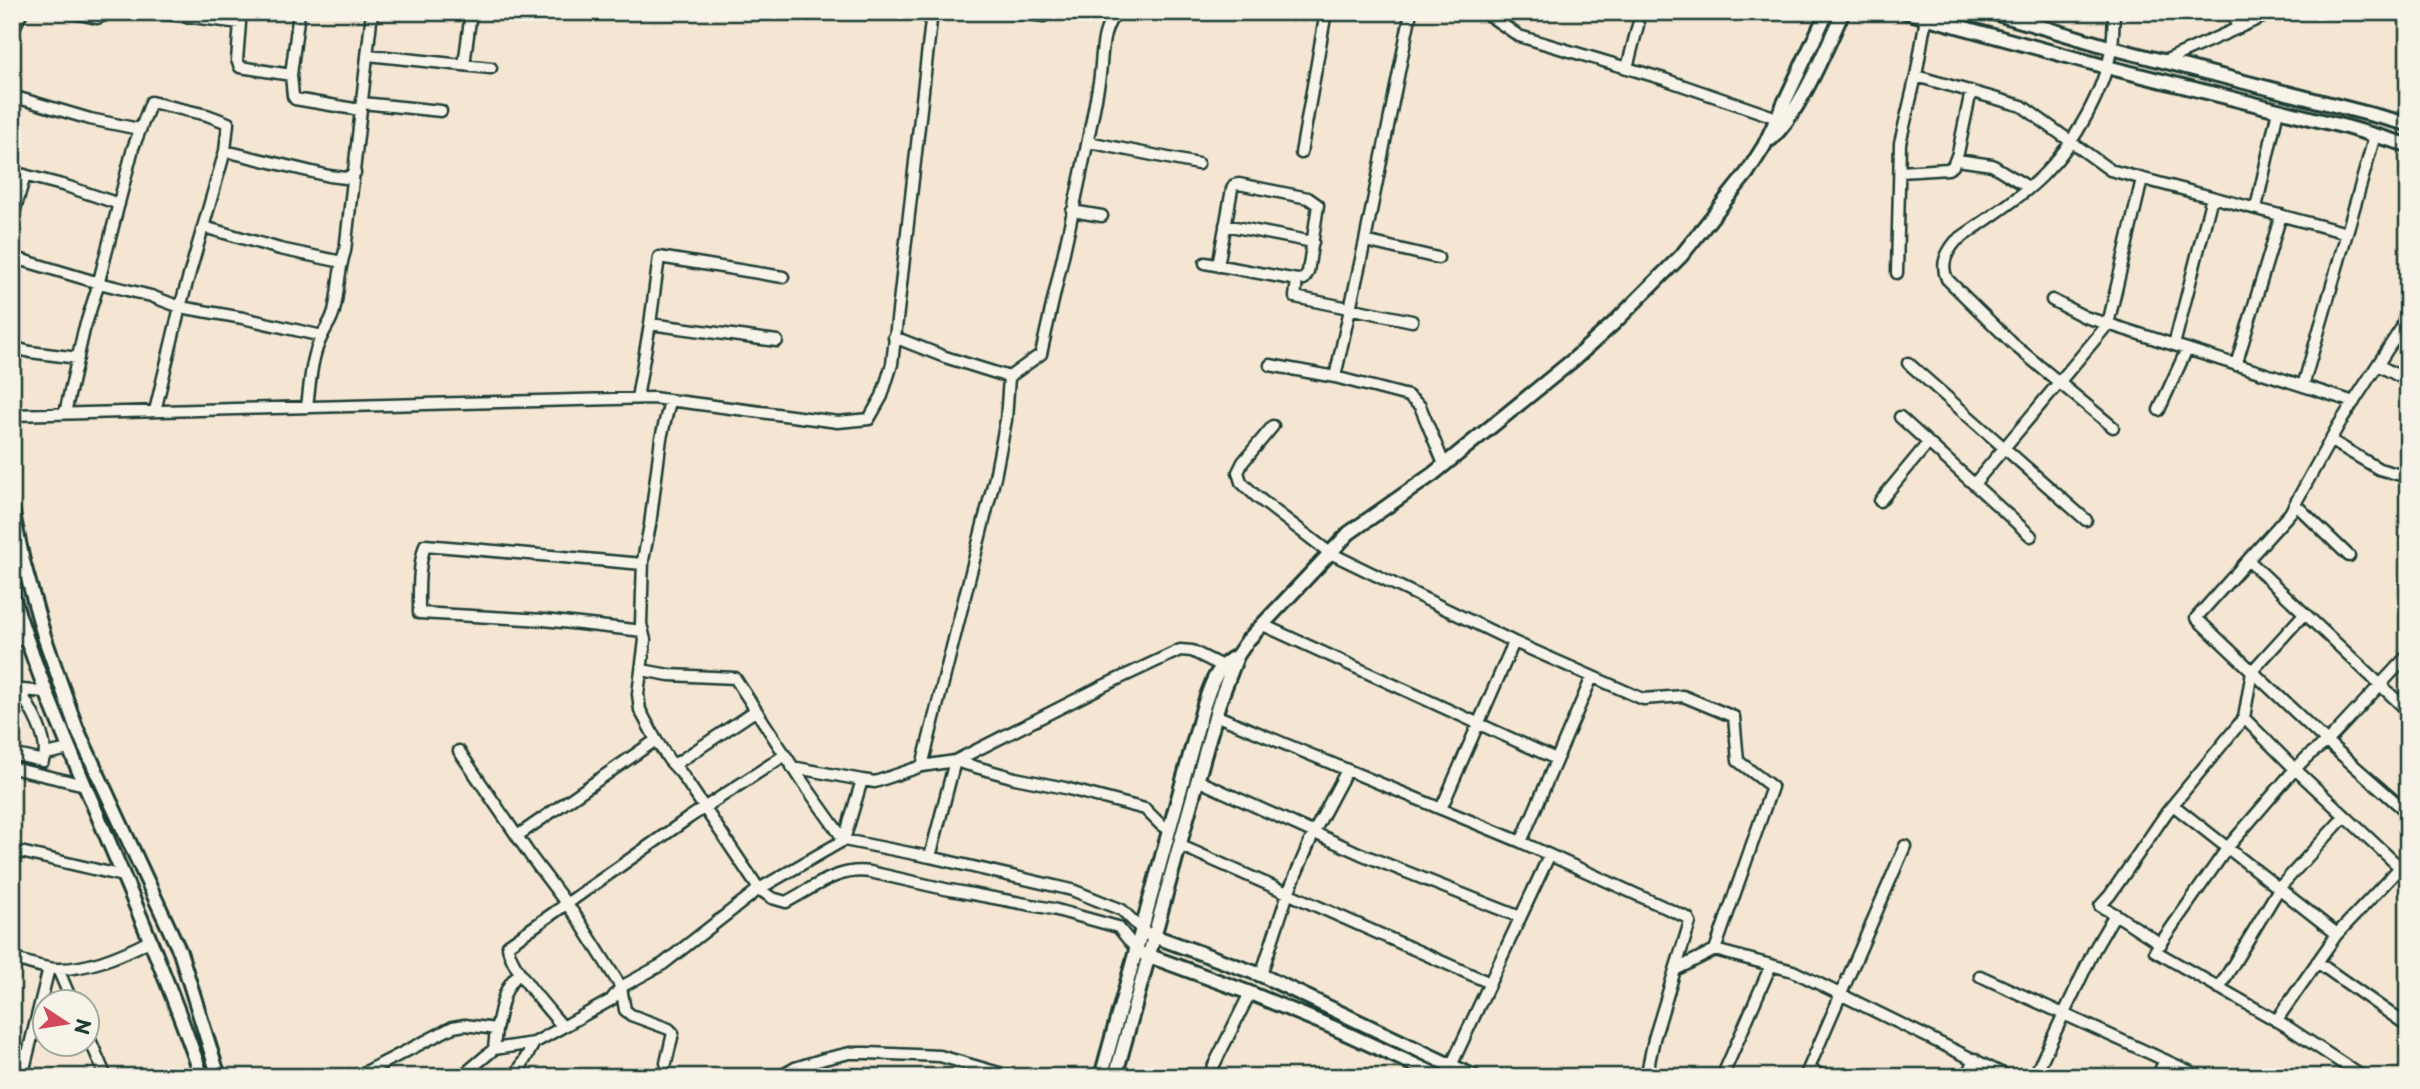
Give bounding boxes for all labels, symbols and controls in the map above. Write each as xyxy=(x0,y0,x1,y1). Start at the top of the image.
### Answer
north arrow xyxy=(32,988,102,1058)
text: N xyxy=(68,1016,99,1037)

